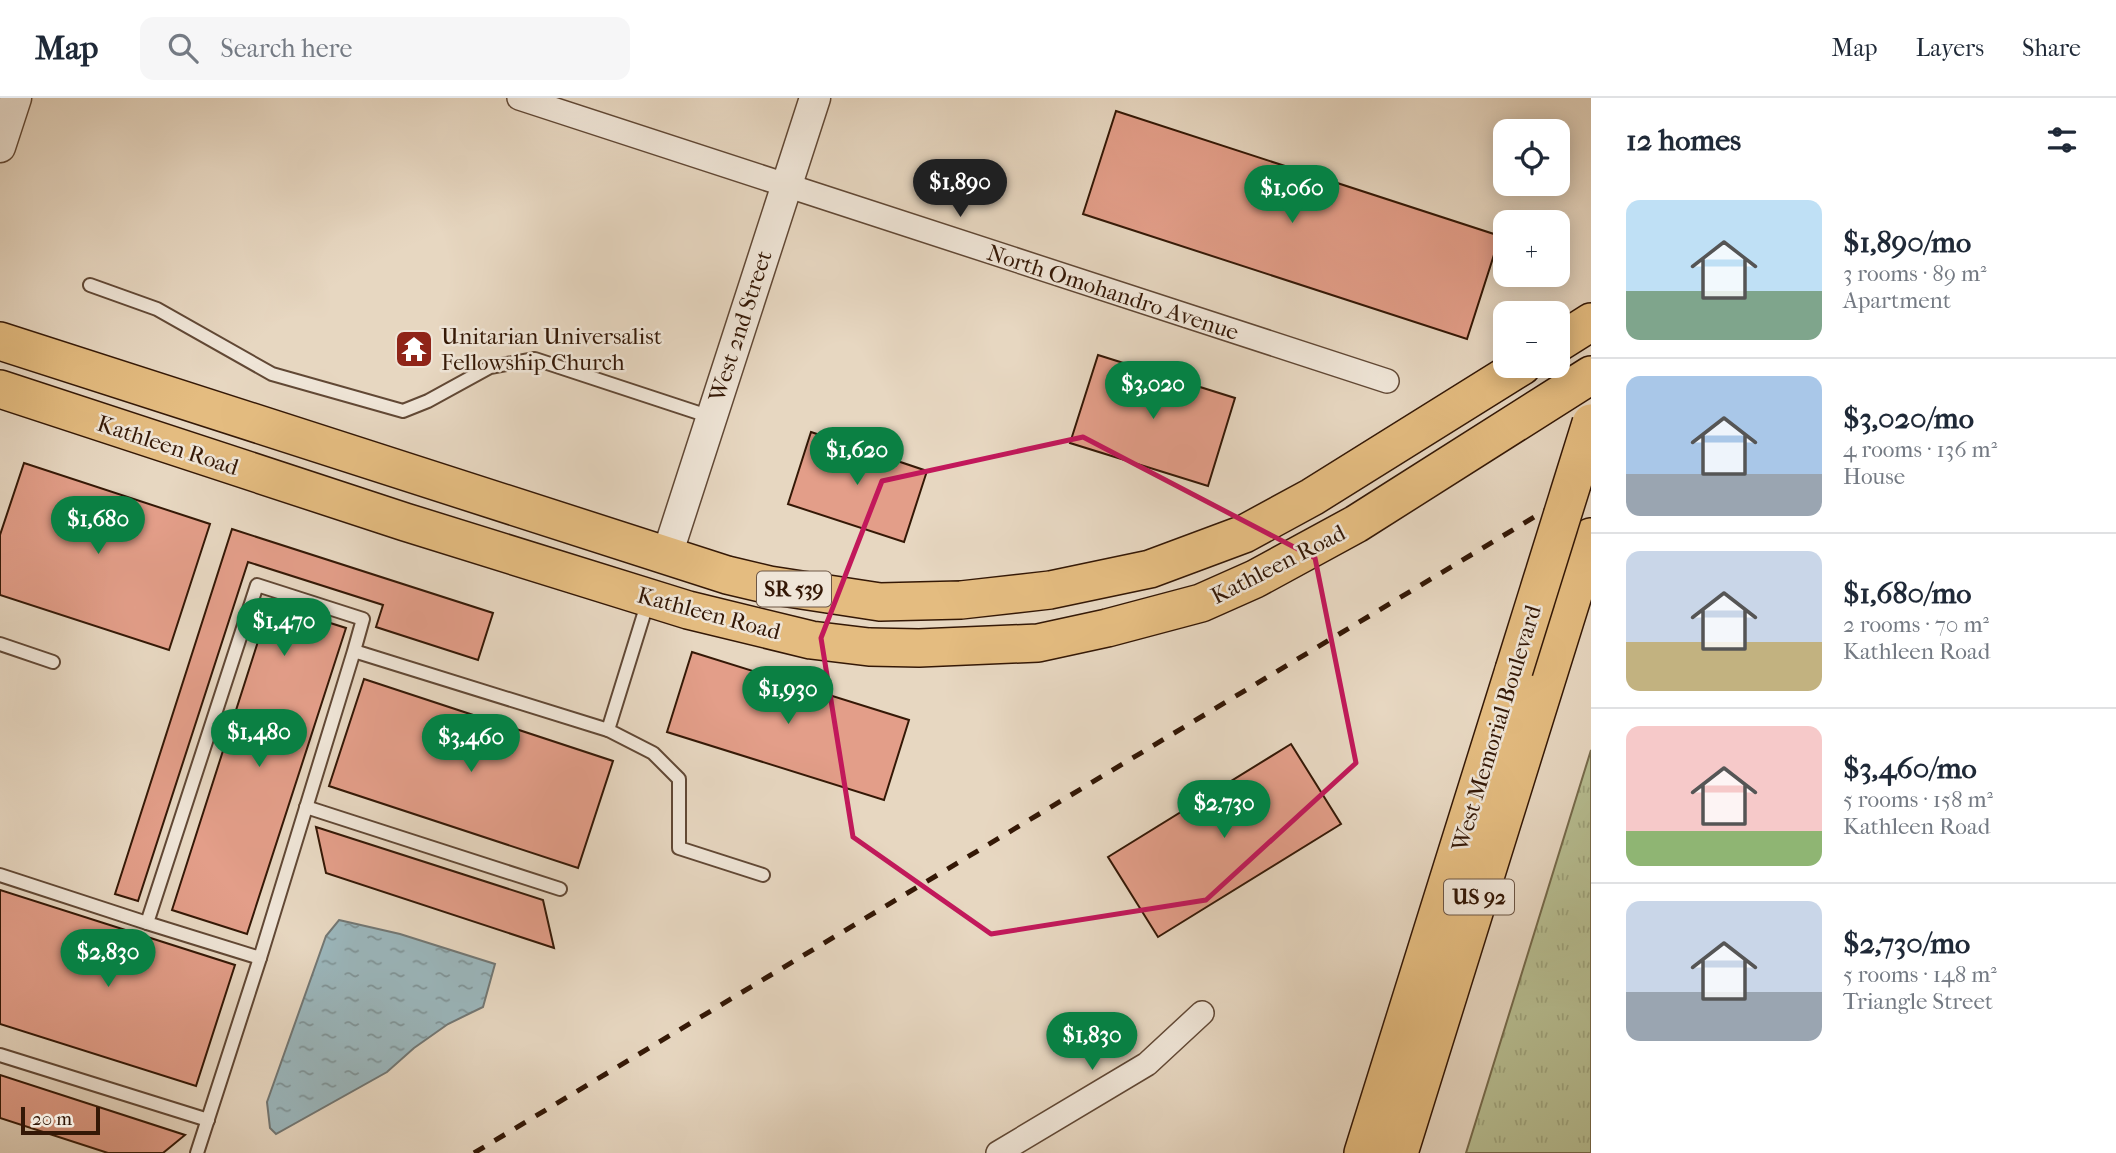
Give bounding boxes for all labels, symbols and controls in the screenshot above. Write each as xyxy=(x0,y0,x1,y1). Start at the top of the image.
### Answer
search box xyxy=(140,17,630,80)
text: Map xyxy=(35,29,98,68)
icon: search xyxy=(164,29,202,67)
text: Search here xyxy=(220,33,352,64)
text: Map xyxy=(1832,34,1878,62)
text: Layers xyxy=(1916,34,1984,62)
text: Share xyxy=(2022,34,2081,62)
map controls xyxy=(1493,119,1570,378)
button: locate xyxy=(1493,119,1570,196)
icon: filters xyxy=(2043,121,2081,159)
text: 12 homes xyxy=(1626,123,1741,158)
pin: $1,890 xyxy=(903,159,1017,219)
pin: $1,060 xyxy=(1235,166,1349,225)
text: $1,890 xyxy=(929,168,991,195)
text: $1,060 xyxy=(1260,174,1324,201)
button: + xyxy=(1493,210,1570,287)
text: $1,890/mo xyxy=(1843,225,1971,260)
icon: home xyxy=(1682,228,1766,312)
street label: North Omohandro Avenue xyxy=(984,239,1242,346)
street label: West 2nd Street xyxy=(703,247,778,406)
text: 3 rooms · 89 m² xyxy=(1843,260,1987,287)
text: Apartment xyxy=(1843,287,1951,314)
button: − xyxy=(1493,301,1570,378)
place label: Unitarian Universalist Fellowship Church xyxy=(441,323,662,376)
temple icon: Unitarian Universalist Fellowship Church xyxy=(393,328,435,370)
pin: $3,020 xyxy=(1096,362,1210,421)
text: $3,020 xyxy=(1121,370,1185,397)
text: $3,020/mo xyxy=(1843,401,1974,436)
icon: home xyxy=(1682,404,1766,488)
street label: Kathleen Road xyxy=(94,410,242,481)
pin: $1,620 xyxy=(800,428,914,487)
text: $1,620 xyxy=(826,436,888,463)
text: 4 rooms · 136 m² xyxy=(1843,436,1997,463)
text: House xyxy=(1843,463,1905,490)
pin: $1,680 xyxy=(41,496,155,556)
text: $1,680 xyxy=(67,505,129,532)
street label: Kathleen Road xyxy=(1207,519,1350,610)
road number: SR 539 xyxy=(757,572,831,606)
text: $1,680/mo xyxy=(1843,576,1971,611)
icon: home xyxy=(1682,579,1766,663)
street label: Kathleen Road xyxy=(634,581,784,646)
pin: $1,470 xyxy=(227,598,341,658)
street label: West Memorial Boulevard xyxy=(1446,601,1547,855)
text: $1,470 xyxy=(253,607,315,634)
text: 2 rooms · 70 m² xyxy=(1843,611,1989,638)
text: Kathleen Road xyxy=(1843,638,1990,665)
pin: $1,930 xyxy=(731,666,845,726)
text: $1,930 xyxy=(758,675,818,702)
pin: $1,480 xyxy=(202,710,316,769)
pin: $3,460 xyxy=(414,714,528,774)
text: $1,480 xyxy=(227,718,291,745)
text: $3,460 xyxy=(438,723,504,750)
text: $3,460/mo xyxy=(1843,751,1977,786)
icon: home xyxy=(1682,754,1766,838)
pin: $2,730 xyxy=(1167,780,1281,840)
text: 5 rooms · 158 m² xyxy=(1843,786,1993,813)
text: $2,730 xyxy=(1193,789,1255,816)
text: Kathleen Road xyxy=(1843,813,1990,840)
road number: US 92 xyxy=(1444,880,1514,914)
text: $2,730/mo xyxy=(1843,926,1970,961)
icon: home xyxy=(1682,929,1766,1013)
pin: $2,830 xyxy=(51,930,165,989)
text: $2,830 xyxy=(77,938,139,965)
text: 5 rooms · 148 m² xyxy=(1843,961,1997,988)
text: Triangle Street xyxy=(1843,988,1993,1015)
pin: $1,830 xyxy=(1035,1012,1149,1072)
text: $1,830 xyxy=(1062,1021,1122,1048)
scale bar xyxy=(21,1104,100,1136)
text: 20 m xyxy=(32,1108,72,1130)

